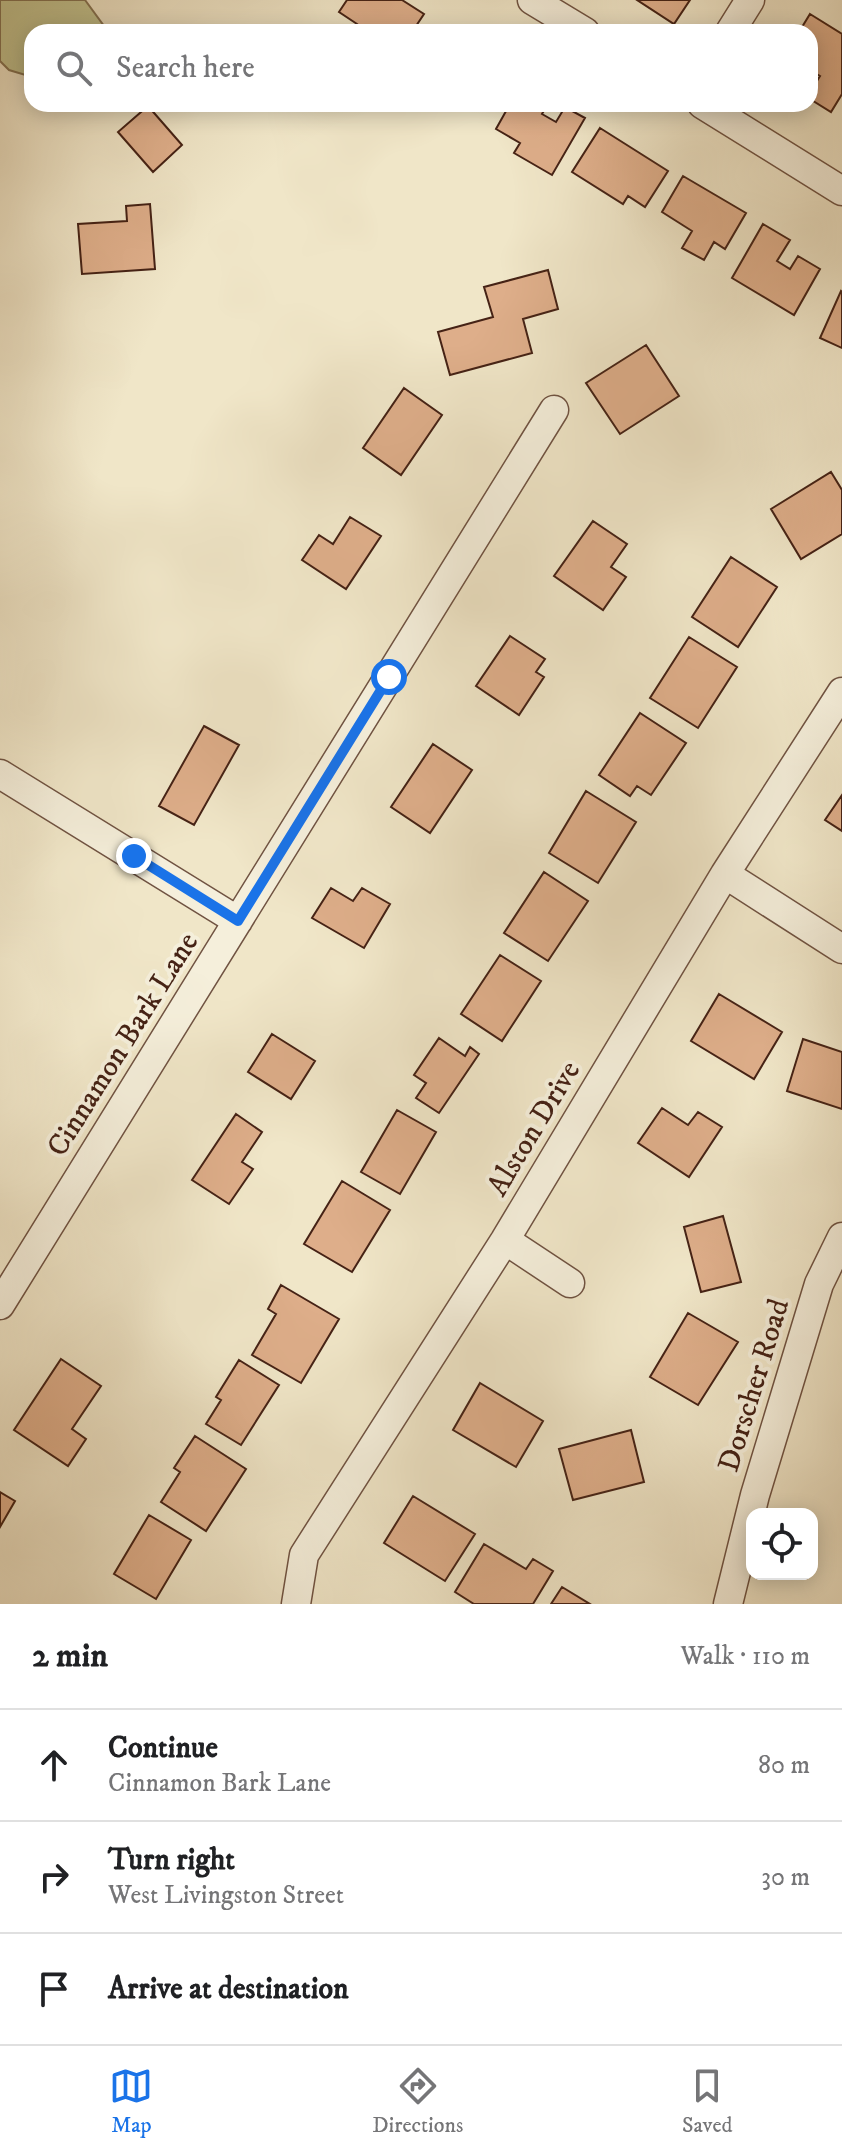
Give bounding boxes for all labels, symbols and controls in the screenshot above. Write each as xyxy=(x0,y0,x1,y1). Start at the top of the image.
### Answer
search box xyxy=(24,24,818,112)
icon: search xyxy=(52,46,96,90)
text: Search here xyxy=(116,50,255,87)
route start xyxy=(371,659,407,695)
route end xyxy=(116,838,152,874)
street label: Cinnamon Bark Lane xyxy=(39,926,207,1164)
street label: Alston Drive xyxy=(479,1054,589,1203)
street label: Dorscher Road xyxy=(711,1295,798,1476)
map controls xyxy=(746,1508,818,1580)
button: locate xyxy=(746,1508,818,1580)
text: 2 min xyxy=(32,1635,108,1677)
text: Walk · 110 m xyxy=(680,1640,810,1673)
text: Continue xyxy=(108,1730,218,1767)
icon: ahead xyxy=(32,1743,76,1787)
text: 80 m xyxy=(758,1749,810,1782)
text: Cinnamon Bark Lane xyxy=(108,1767,331,1800)
text: Turn right xyxy=(108,1842,235,1879)
icon: right xyxy=(32,1855,76,1899)
text: 30 m xyxy=(761,1861,810,1894)
text: West Livingston Street xyxy=(108,1879,344,1912)
icon: arrive xyxy=(32,1967,76,2011)
text: Arrive at destination xyxy=(108,1971,349,2008)
tab: Map xyxy=(109,2064,153,2139)
tab: Directions xyxy=(372,2064,463,2139)
tab: Saved xyxy=(682,2064,733,2139)

